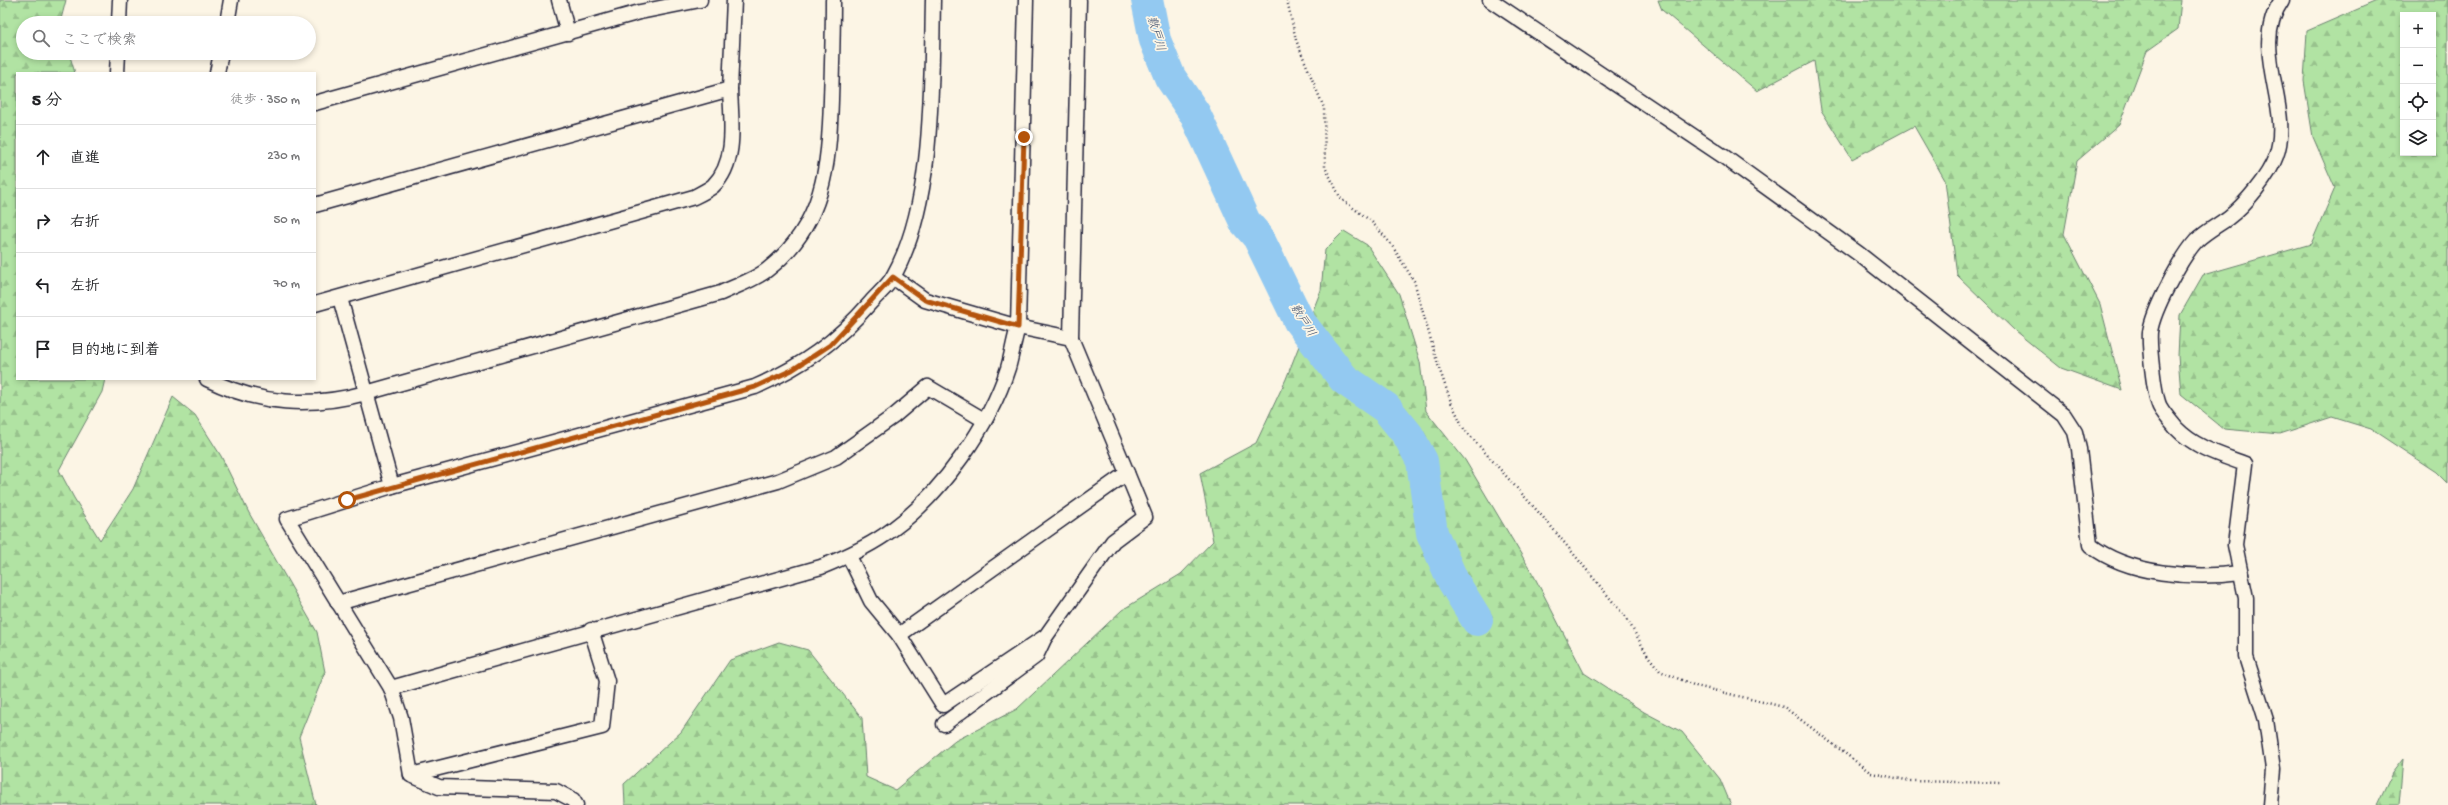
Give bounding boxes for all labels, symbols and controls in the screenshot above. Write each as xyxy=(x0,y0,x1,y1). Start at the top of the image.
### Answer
map controls xyxy=(2400,12,2436,156)
button: + xyxy=(2400,12,2436,48)
water label: 敷戸川 xyxy=(1143,14,1168,53)
search box xyxy=(16,16,316,60)
icon: search xyxy=(30,27,52,49)
text: ここで検索 xyxy=(62,32,137,50)
button: − xyxy=(2400,48,2436,84)
button: locate xyxy=(2400,84,2436,120)
text: 5 分 xyxy=(32,92,62,112)
text: 徒歩 · 350 m xyxy=(230,93,300,108)
button: layers xyxy=(2400,120,2436,156)
route end xyxy=(1015,128,1033,146)
icon: ahead xyxy=(32,146,54,168)
text: 230 m xyxy=(267,149,300,164)
text: 直進 xyxy=(70,150,100,168)
icon: right xyxy=(32,210,54,232)
text: 50 m xyxy=(273,213,300,228)
text: 右折 xyxy=(70,214,100,232)
icon: left xyxy=(32,274,54,296)
text: 70 m xyxy=(274,277,300,292)
text: 左折 xyxy=(70,278,100,296)
water label: 敷戸川 xyxy=(1287,301,1318,340)
icon: arrive xyxy=(32,338,54,360)
text: 目的地に到着 xyxy=(70,342,160,360)
route start xyxy=(338,491,356,509)

